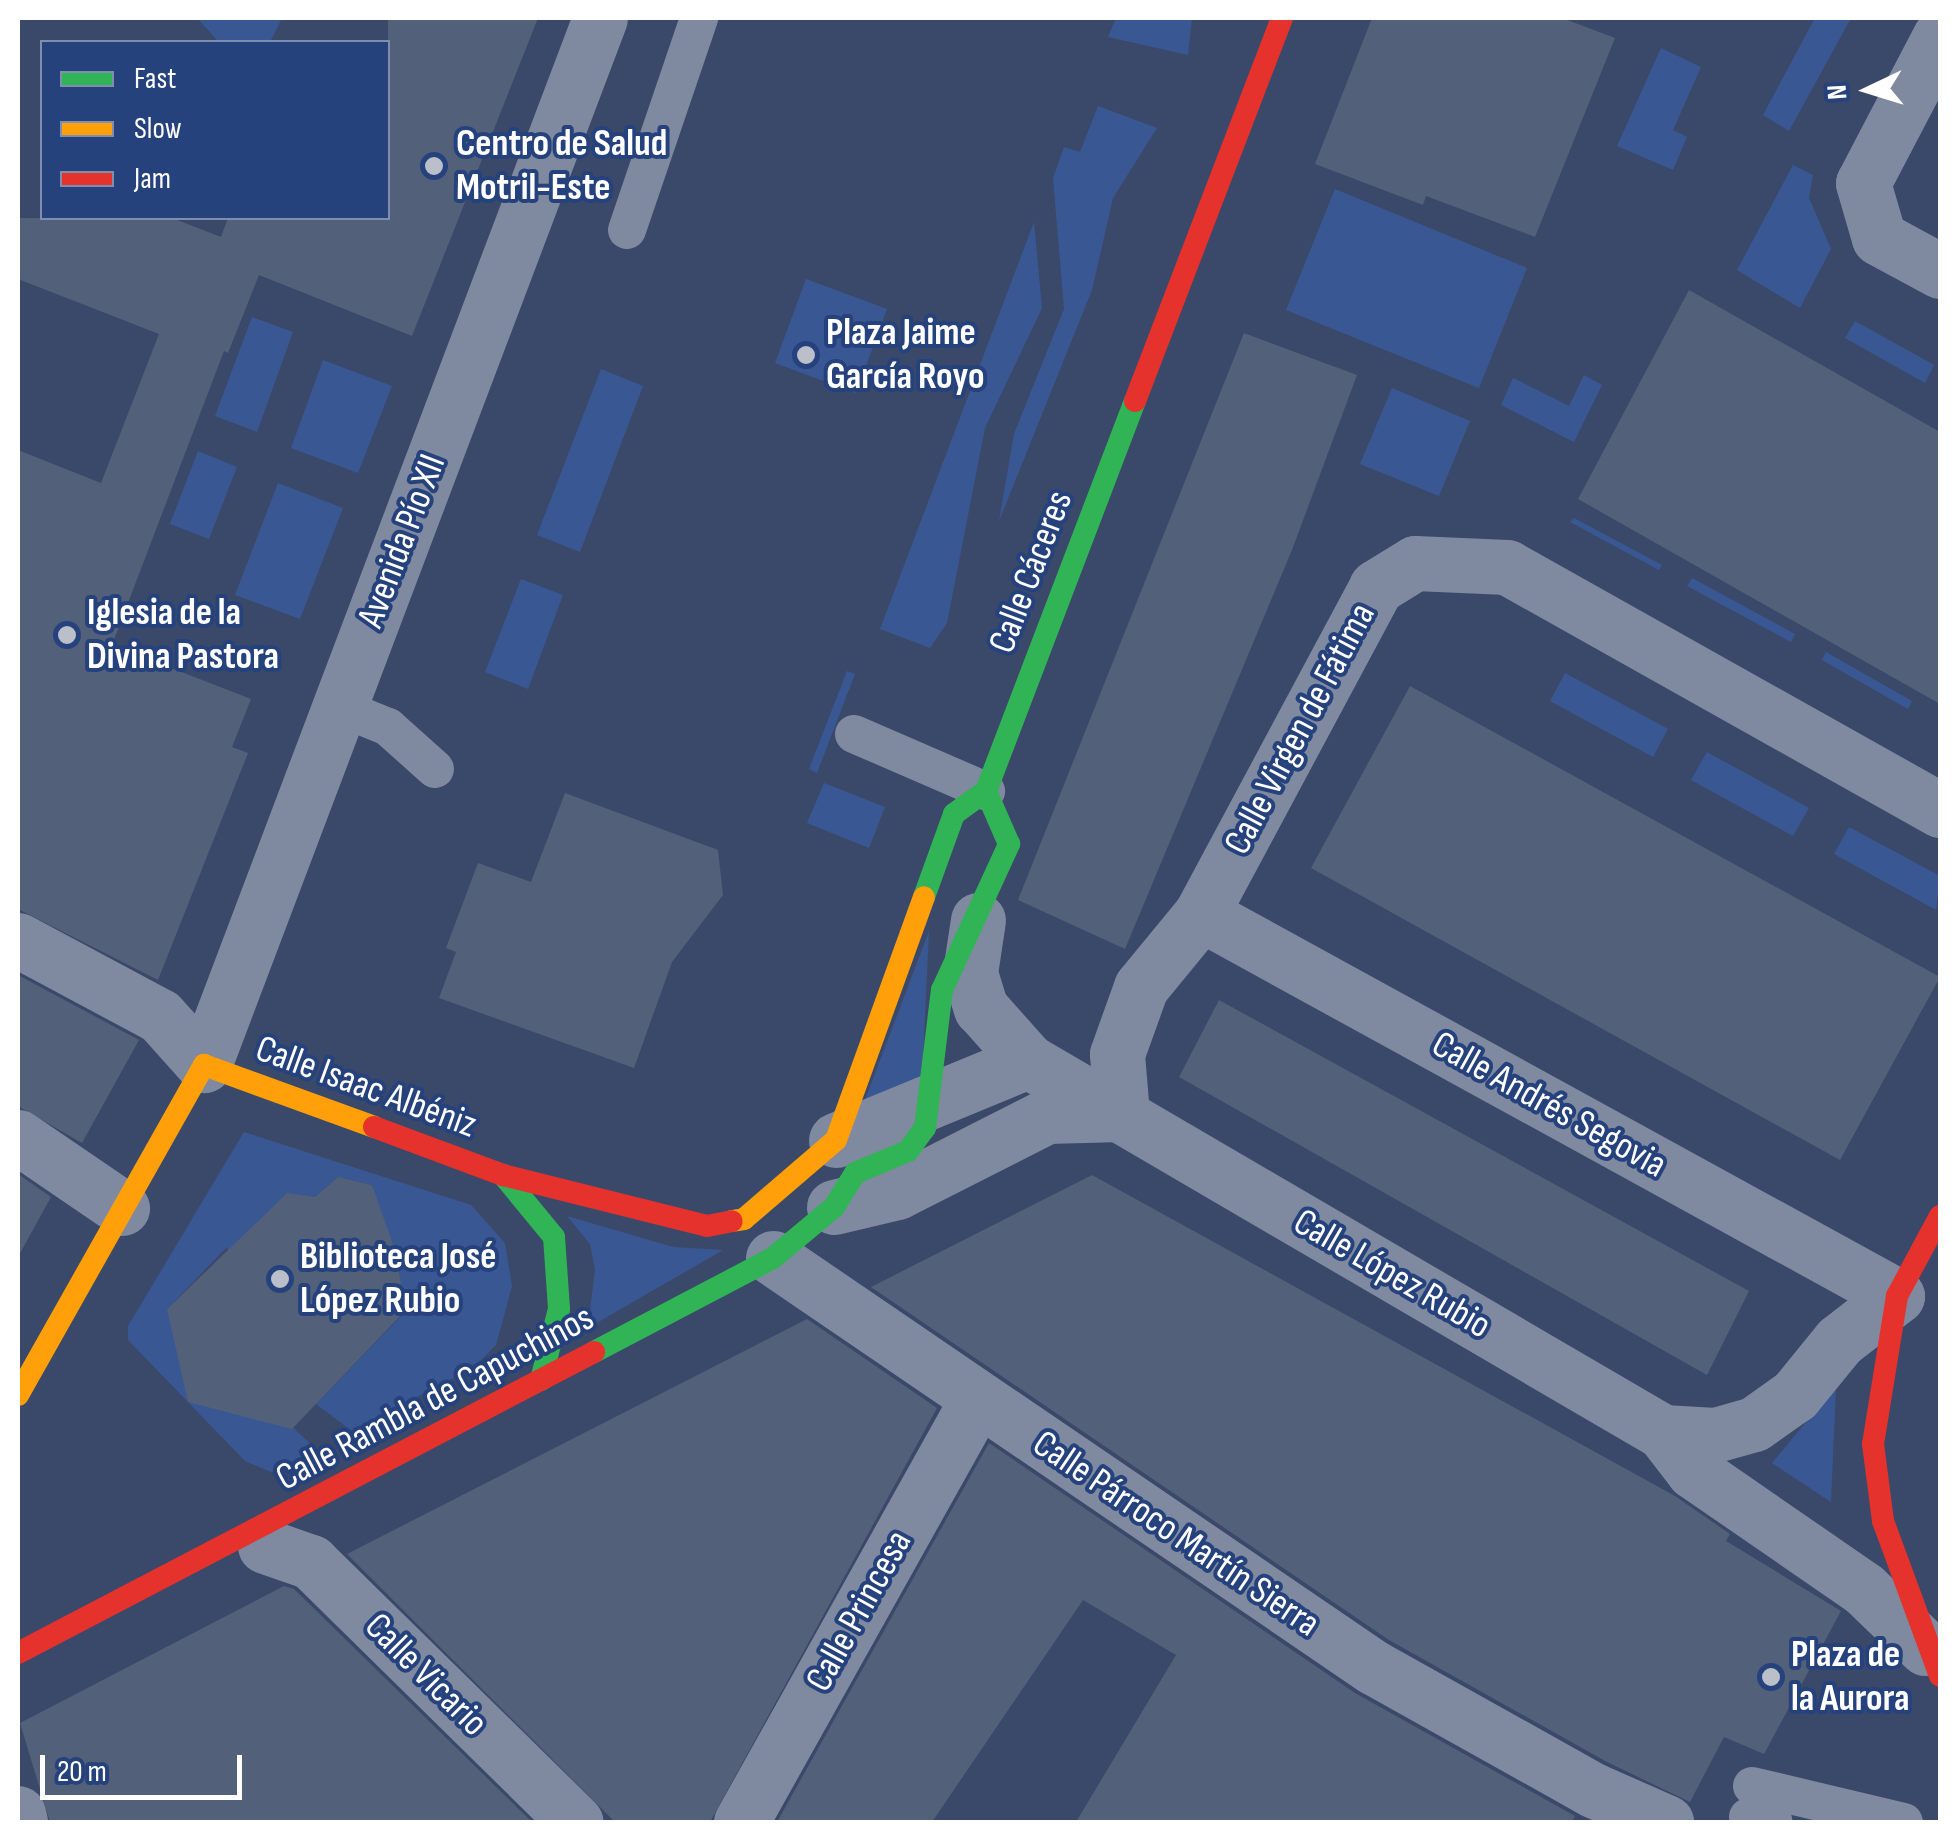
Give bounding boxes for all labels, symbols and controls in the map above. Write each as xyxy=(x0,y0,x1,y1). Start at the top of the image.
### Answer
legend xyxy=(40,40,390,220)
north arrow xyxy=(1818,40,1918,140)
text: Fast xyxy=(134,61,176,97)
text: N xyxy=(1821,84,1855,101)
text: Slow xyxy=(134,111,182,147)
place label: Centro de Salud Motril-Este xyxy=(456,121,667,210)
marker: Centro de Salud Motril-Este xyxy=(421,153,447,179)
text: Jam xyxy=(134,161,171,197)
place label: Plaza Jaime García Royo xyxy=(826,310,984,399)
marker: Plaza Jaime García Royo xyxy=(795,344,817,366)
street label: Avenida Pío XII xyxy=(348,448,456,634)
street label: Calle Cáceres xyxy=(979,485,1083,659)
place label: Iglesia de la Divina Pastora xyxy=(87,590,279,679)
street label: Calle Virgen de Fátima xyxy=(1215,596,1385,862)
marker: Iglesia de la Divina Pastora xyxy=(56,624,78,646)
street label: Calle Andrés Segovia xyxy=(1424,1022,1674,1188)
street label: Calle Isaac Albéniz xyxy=(249,1026,483,1148)
street label: Calle López Rubio xyxy=(1285,1199,1499,1349)
place label: Biblioteca José López Rubio xyxy=(300,1234,496,1324)
marker: Biblioteca José López Rubio xyxy=(269,1268,291,1290)
street label: Calle Rambla de Capuchinos xyxy=(269,1295,601,1501)
street label: Calle Párroco Martín Sierra xyxy=(1024,1421,1328,1647)
street label: Calle Princesa xyxy=(796,1523,922,1699)
street label: Calle Vicario xyxy=(355,1604,497,1746)
place label: Plaza de la Aurora xyxy=(1791,1632,1909,1722)
marker: Plaza de la Aurora xyxy=(1760,1666,1782,1688)
scale bar xyxy=(45,1735,248,1797)
text: 20 m xyxy=(57,1754,107,1790)

